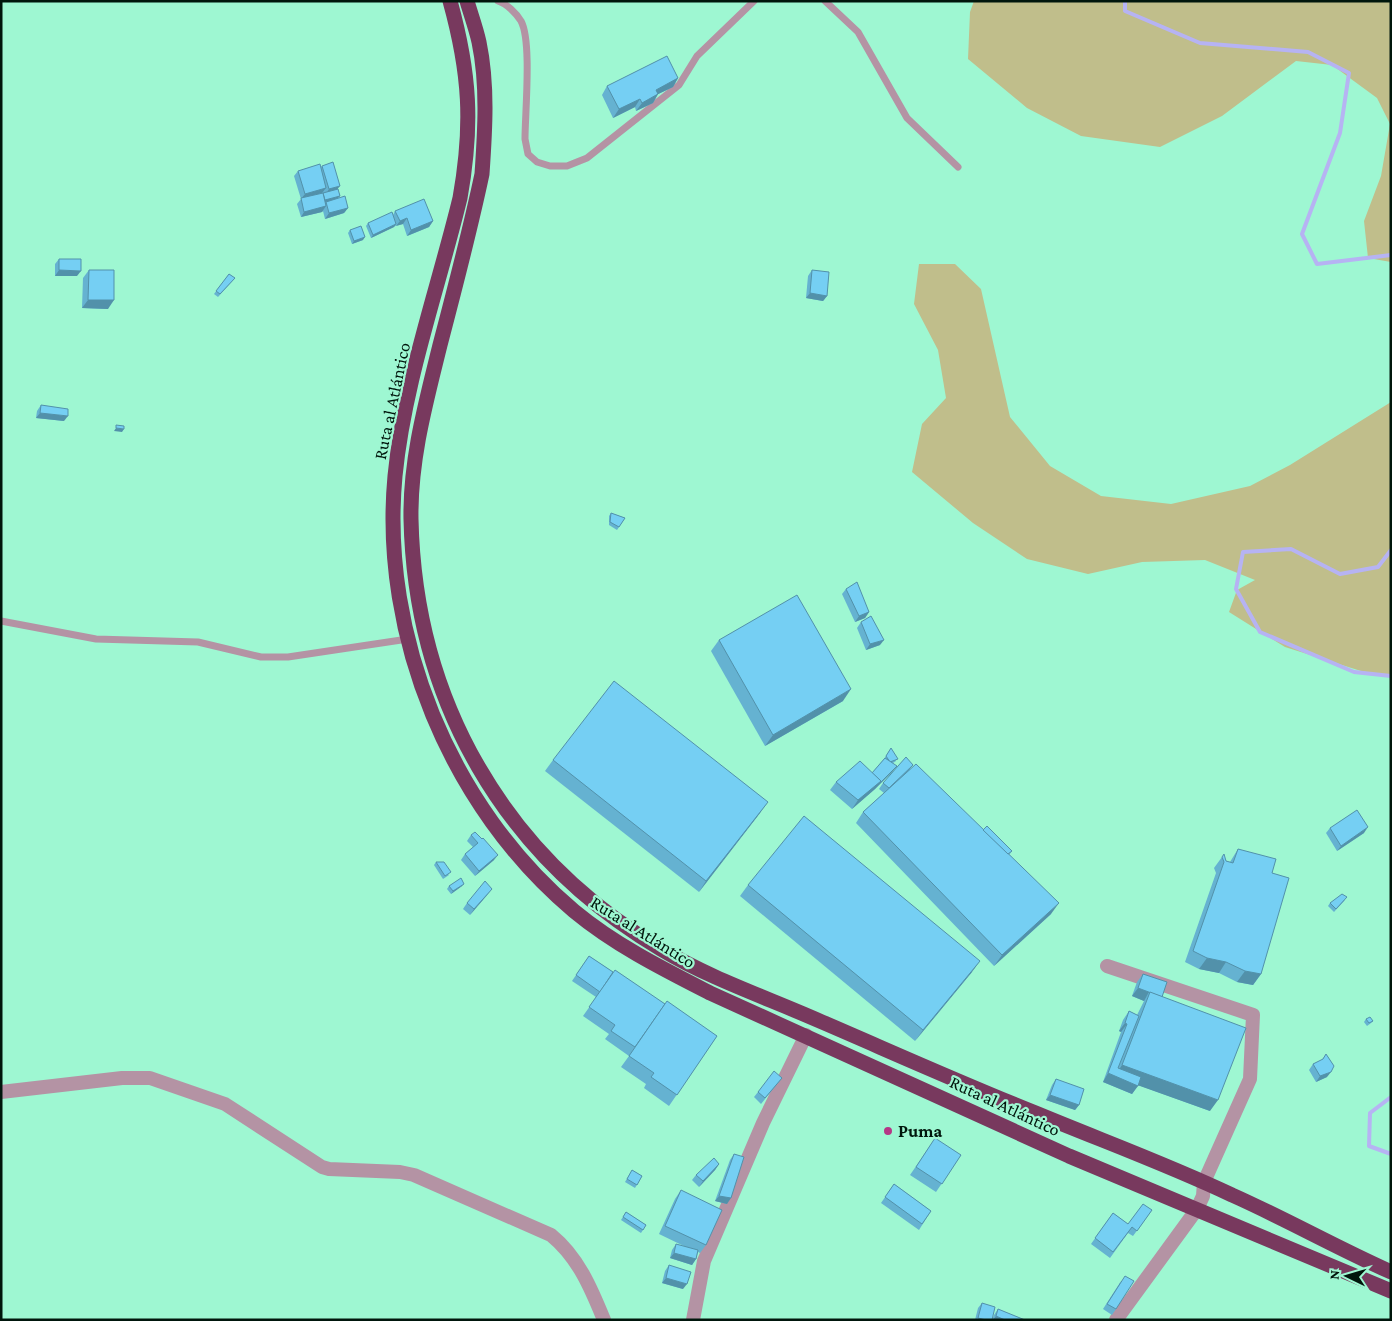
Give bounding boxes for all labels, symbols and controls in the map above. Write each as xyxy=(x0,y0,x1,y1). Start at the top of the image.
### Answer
street label: Ruta al Atlántico xyxy=(370,341,414,461)
street label: Ruta al Atlántico xyxy=(587,892,699,972)
street label: Ruta al Atlántico xyxy=(947,1072,1063,1140)
place label: Puma xyxy=(898,1121,942,1141)
marker: Puma xyxy=(882,1125,894,1137)
north arrow xyxy=(1322,1251,1372,1301)
text: N xyxy=(1326,1269,1342,1280)

